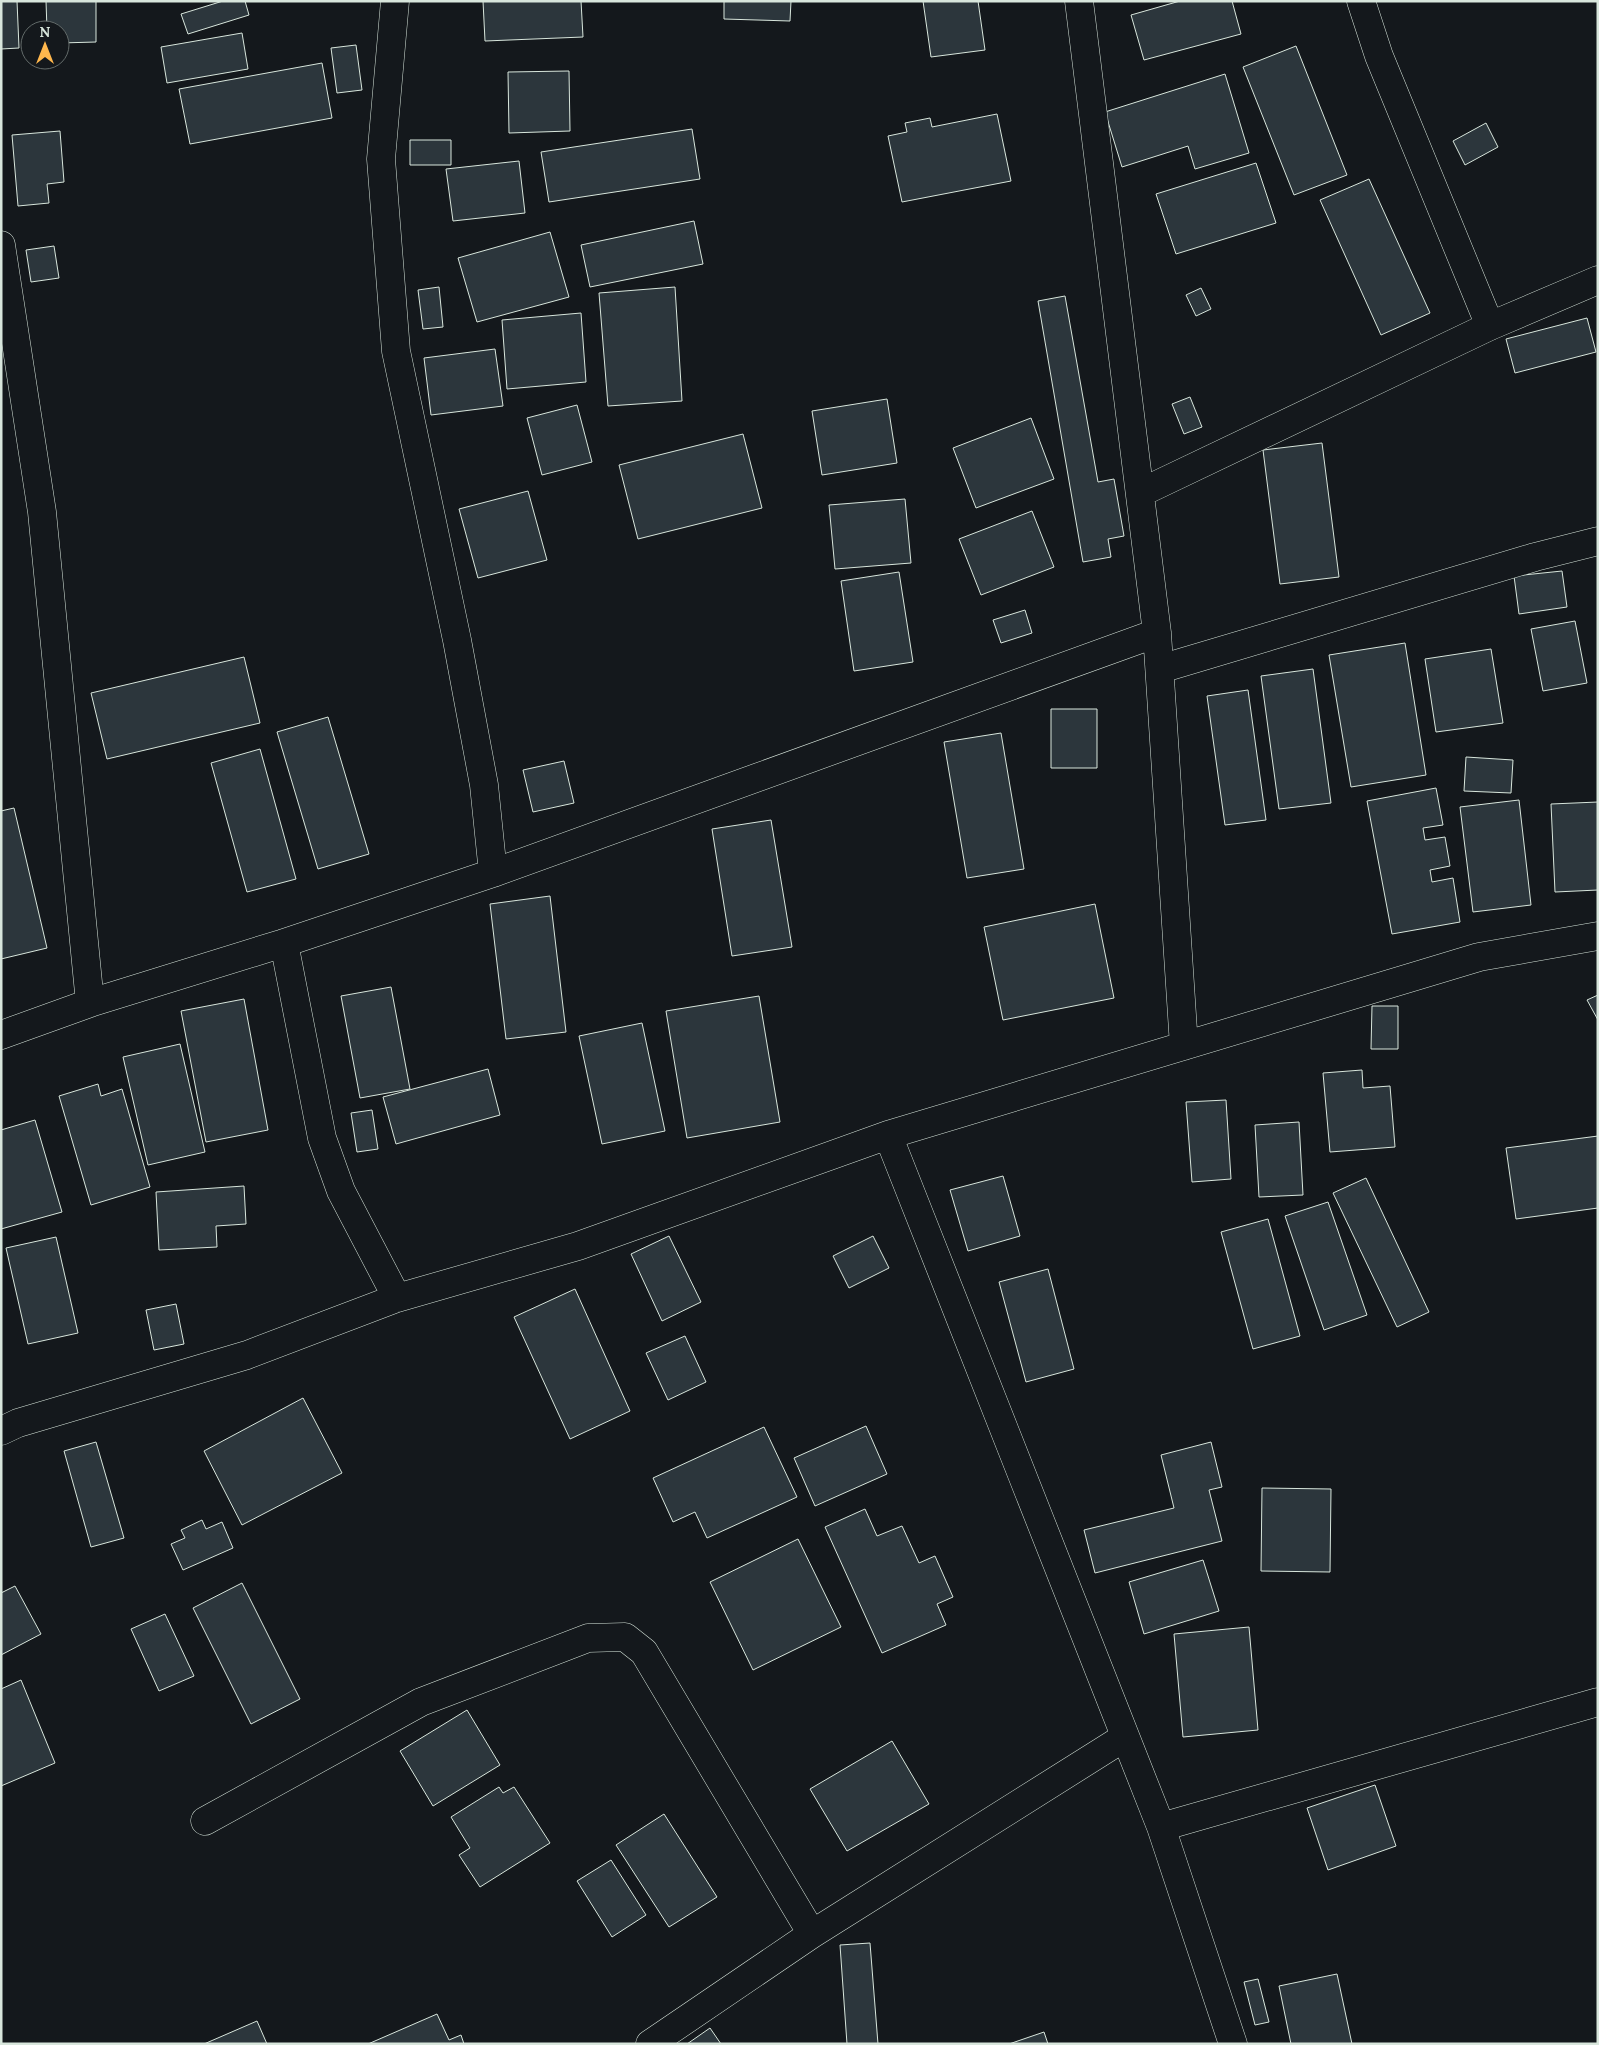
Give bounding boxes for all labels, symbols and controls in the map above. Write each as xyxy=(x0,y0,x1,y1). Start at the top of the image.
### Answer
north arrow xyxy=(20,20,70,70)
text: N xyxy=(40,23,51,41)

